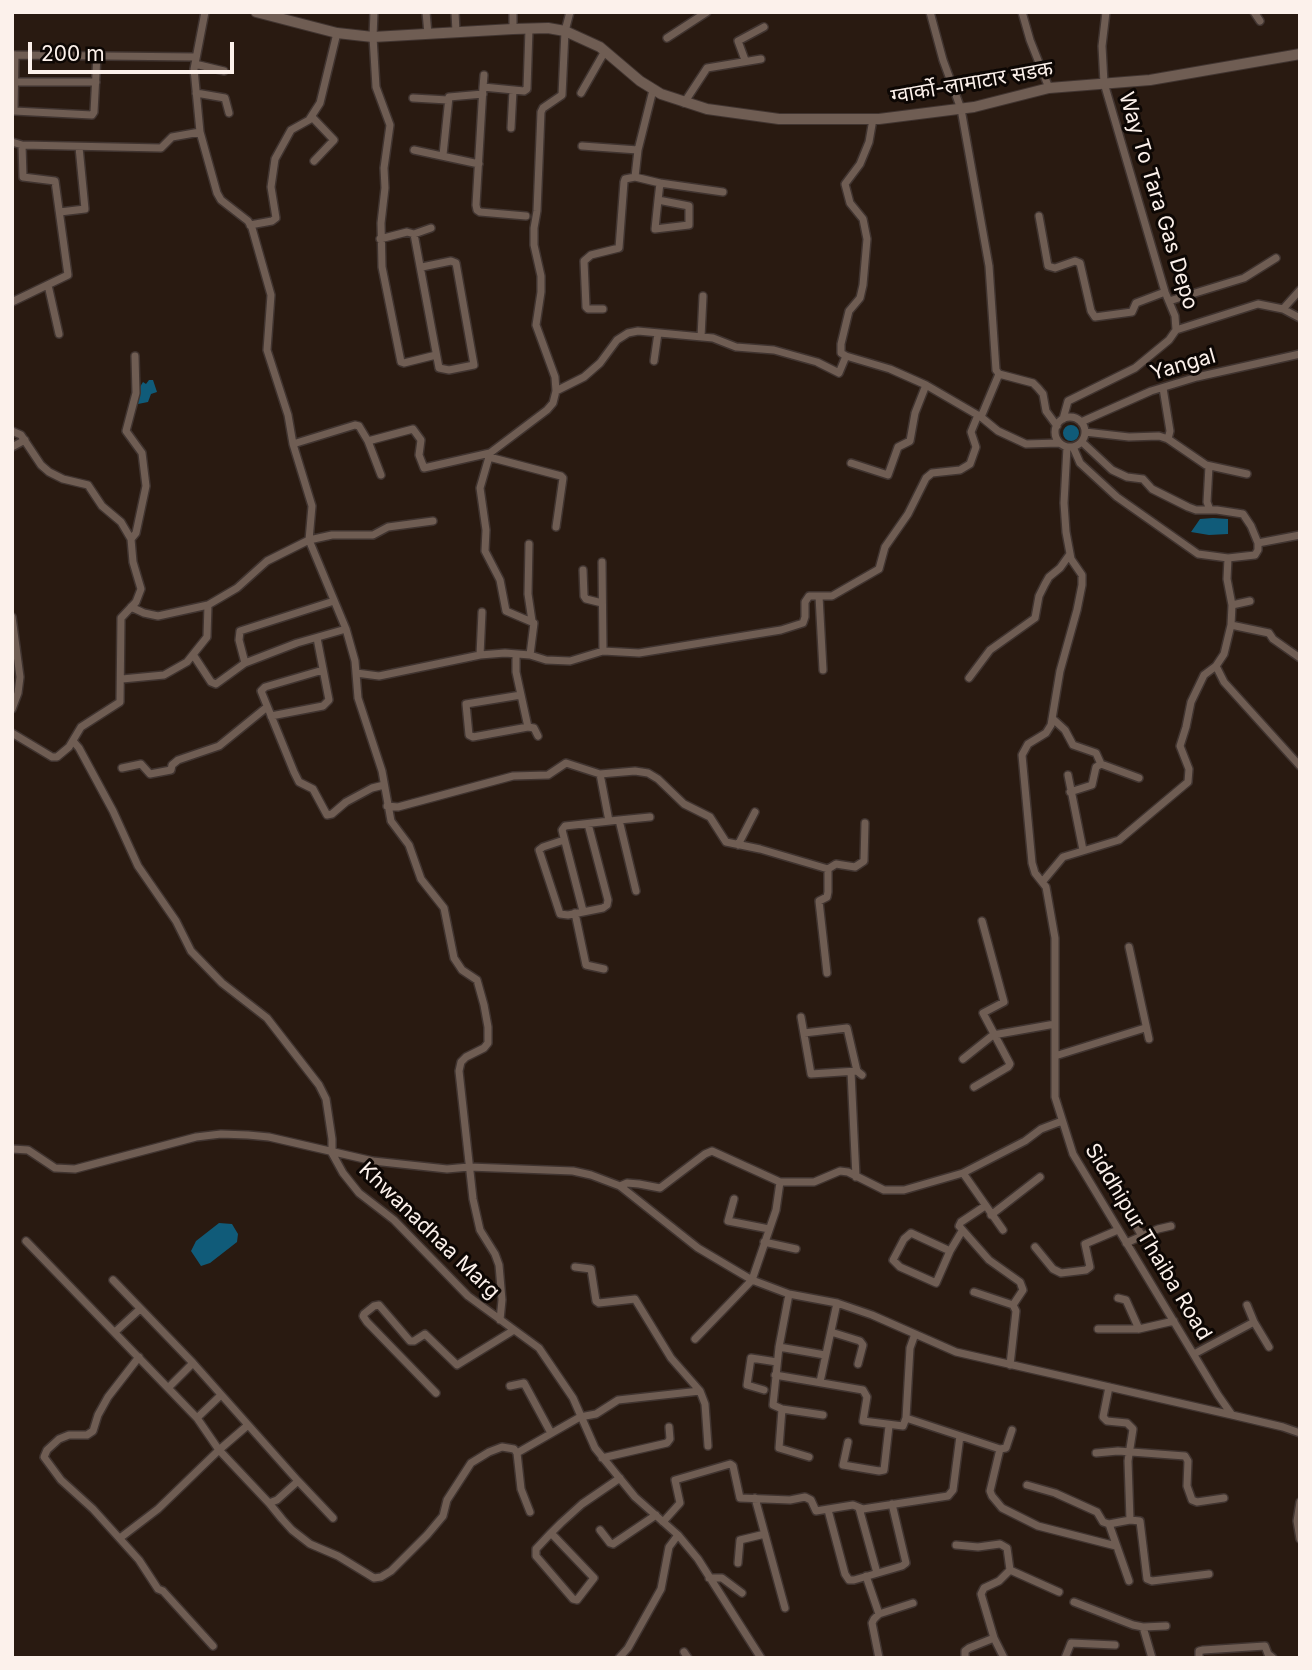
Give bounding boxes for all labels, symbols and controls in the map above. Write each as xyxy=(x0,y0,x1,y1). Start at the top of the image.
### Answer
scale bar xyxy=(32,28,238,72)
text: 200 m xyxy=(41,41,105,66)
street label: ग्वार्को-लामाटार सडक xyxy=(889,56,1055,110)
street label: Way To Tara Gas Depo xyxy=(1113,89,1203,313)
street label: Yangal xyxy=(1147,344,1219,386)
street label: Siddhipur Thaiba Road xyxy=(1079,1139,1217,1345)
street label: Khwanadhaa Marg xyxy=(353,1157,505,1305)

